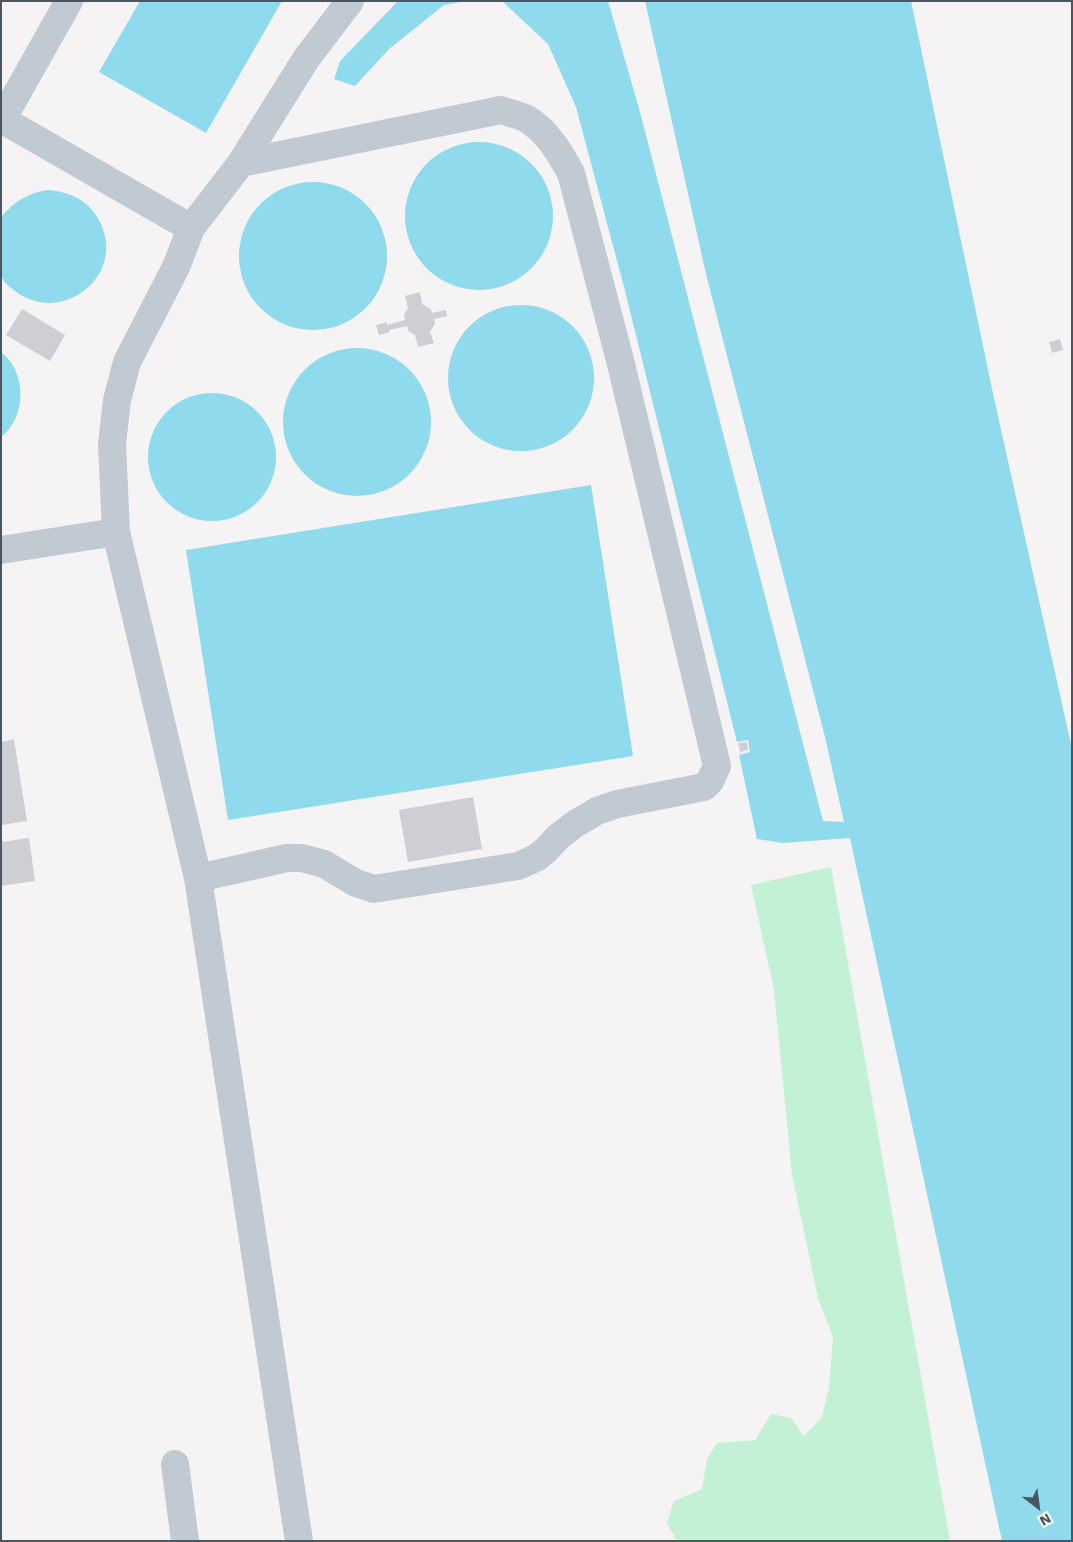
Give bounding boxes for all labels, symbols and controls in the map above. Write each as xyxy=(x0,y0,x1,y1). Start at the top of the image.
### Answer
north arrow xyxy=(1013,1482,1063,1532)
text: N xyxy=(1037,1510,1054,1530)

